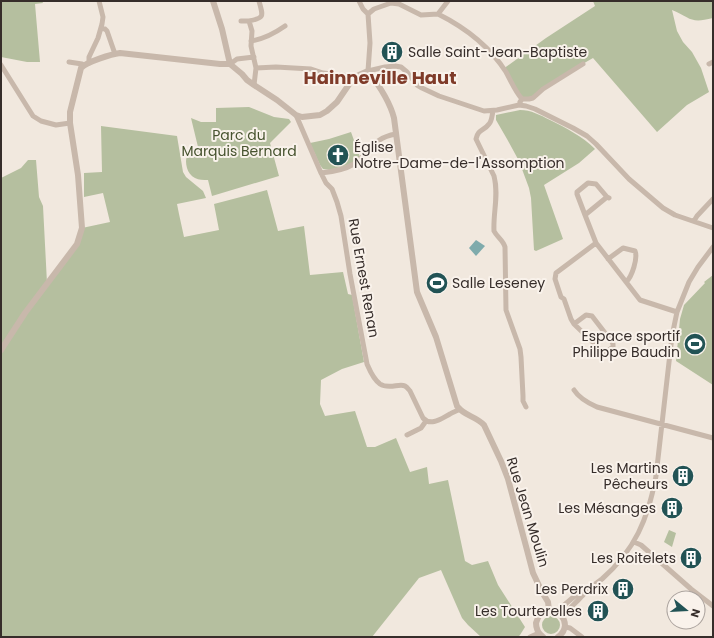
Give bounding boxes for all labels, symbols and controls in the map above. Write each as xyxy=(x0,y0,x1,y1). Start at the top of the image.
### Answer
building icon: Salle Saint-Jean-Baptiste xyxy=(379,39,405,65)
place label: Salle Saint-Jean-Baptiste xyxy=(408,42,588,62)
district label: Hainneville Haut xyxy=(304,65,456,90)
park label: Parc du Marquis Bernard xyxy=(181,125,297,161)
place label: Église Notre-Dame-de-l'Assomption xyxy=(354,137,565,173)
church icon: Église Notre-Dame-de-l'Assomption xyxy=(325,142,351,168)
street label: Rue Ernest Renan xyxy=(344,217,384,339)
sports icon: Salle Leseney xyxy=(424,270,450,296)
place label: Salle Leseney xyxy=(452,273,545,293)
place label: Espace sportif Philippe Baudin xyxy=(572,326,680,362)
sports icon: Espace sportif Philippe Baudin xyxy=(682,331,708,357)
street label: Rue Jean Moulin xyxy=(502,455,554,569)
place label: Les Martins Pêcheurs xyxy=(591,458,668,494)
building icon: Les Martins Pêcheurs xyxy=(670,463,696,489)
building icon: Les Mésanges xyxy=(659,495,685,521)
place label: Les Mésanges xyxy=(558,498,656,518)
building icon: Les Roitelets xyxy=(678,545,704,571)
place label: Les Roitelets xyxy=(591,548,676,568)
building icon: Les Perdrix xyxy=(610,576,636,602)
place label: Les Perdrix xyxy=(535,579,608,599)
north arrow xyxy=(666,590,706,630)
building icon: Les Tourterelles xyxy=(585,598,611,624)
place label: Les Tourterelles xyxy=(475,601,582,621)
text: N xyxy=(687,607,704,620)

